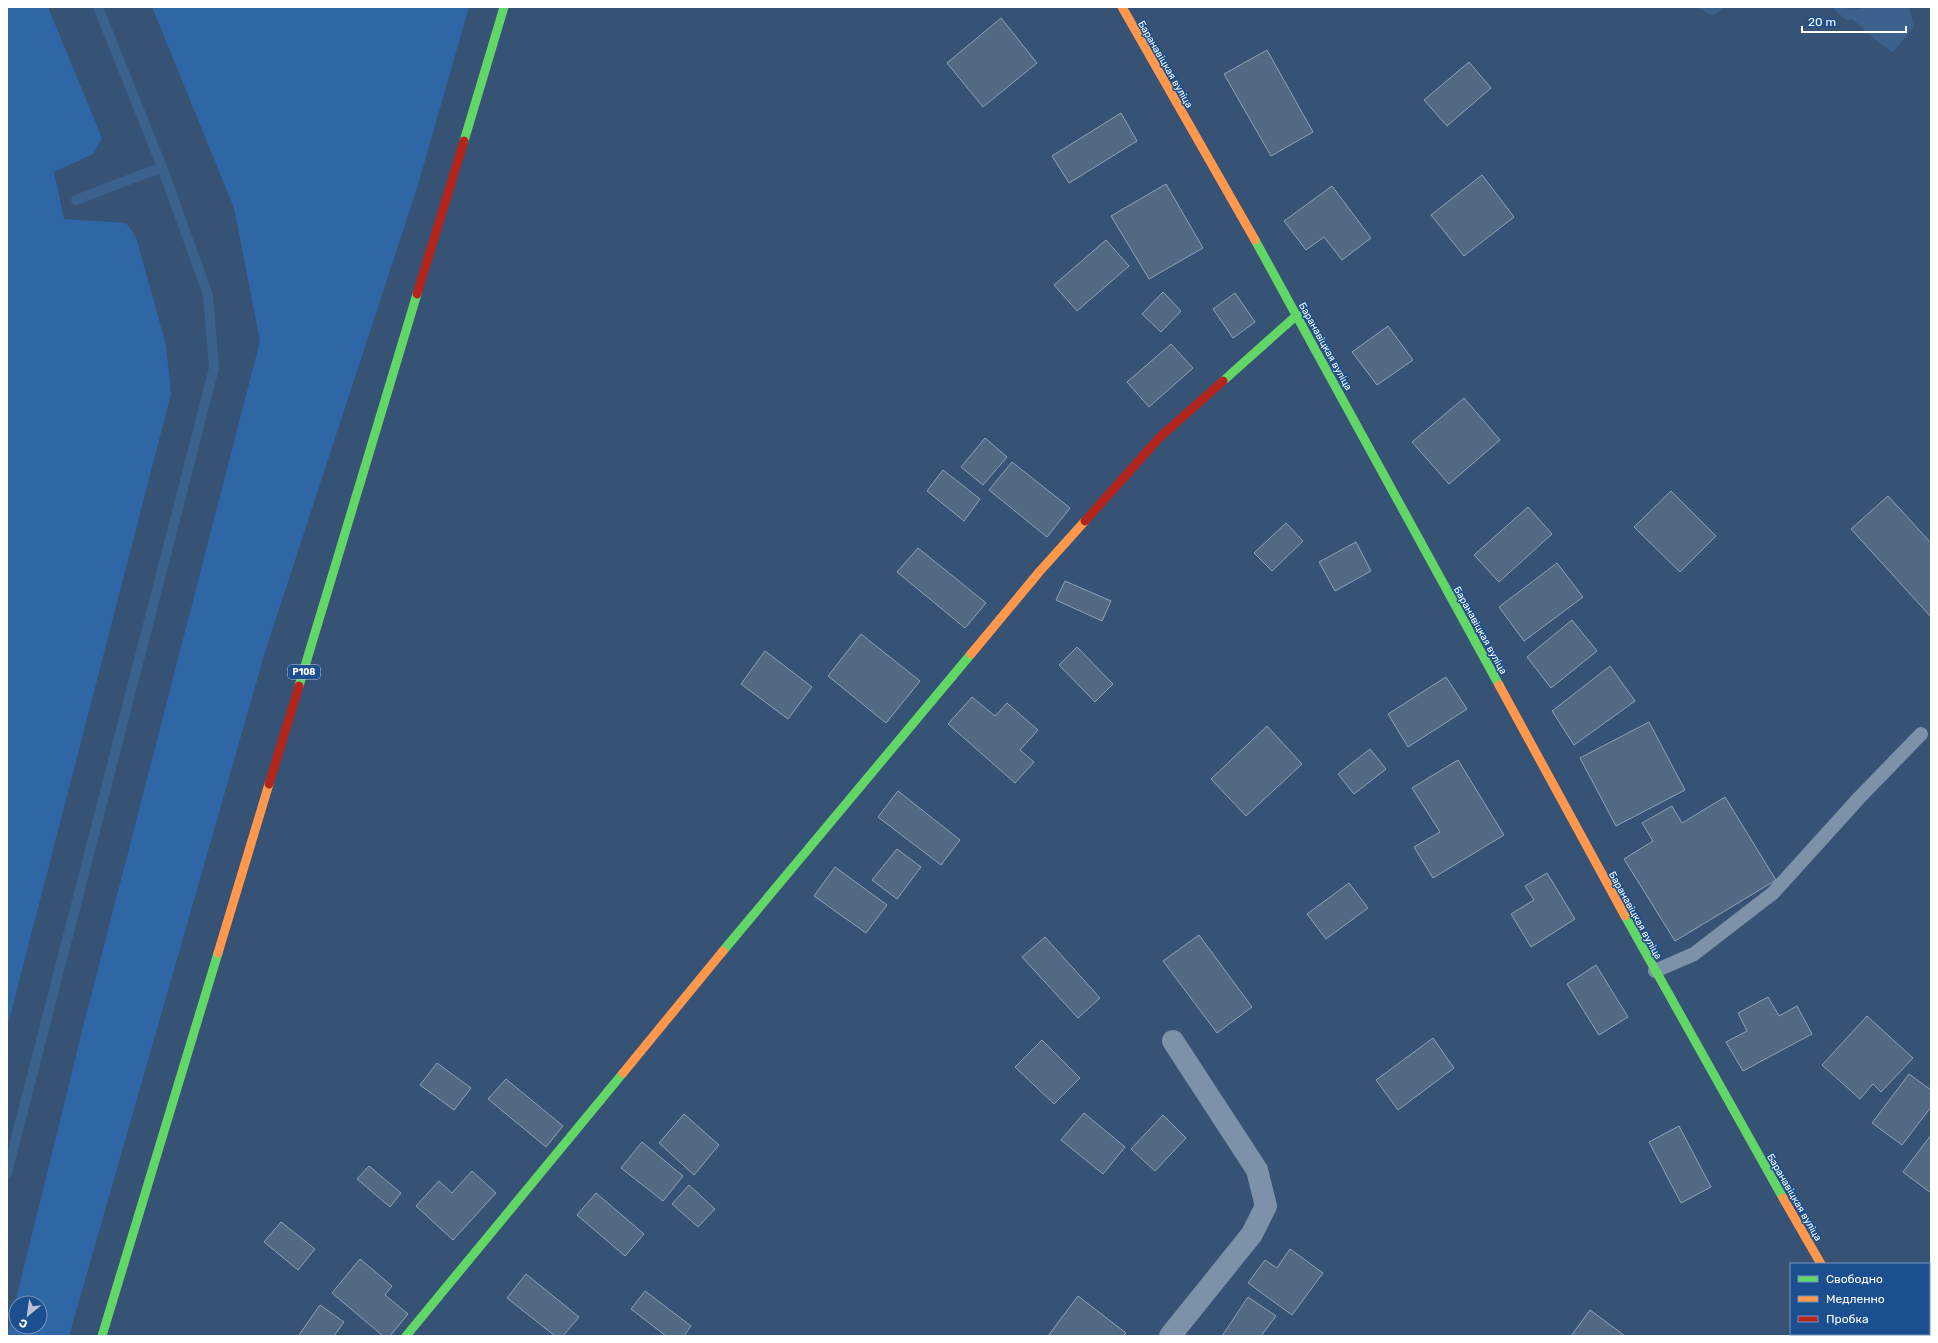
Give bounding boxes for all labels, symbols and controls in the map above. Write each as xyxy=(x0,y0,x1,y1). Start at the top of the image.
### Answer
scale bar xyxy=(1802,8,1906,34)
text: 20 m xyxy=(1808,15,1836,29)
street label: Баранавіцкая вуліца xyxy=(1135,19,1195,110)
street label: Баранавіцкая вуліца xyxy=(1296,300,1354,393)
street label: Баранавіцкая вуліца xyxy=(1451,584,1509,677)
road number: Р108 xyxy=(288,665,320,679)
street label: Баранавіцкая вуліца xyxy=(1606,869,1664,962)
street label: Баранавіцкая вуліца xyxy=(1764,1152,1824,1243)
legend xyxy=(1790,1263,1930,1335)
text: Свободно xyxy=(1826,1272,1883,1286)
text: Медленно xyxy=(1826,1292,1885,1306)
north arrow xyxy=(8,1295,48,1335)
text: Пробка xyxy=(1826,1312,1869,1326)
text: С xyxy=(17,1316,30,1331)

